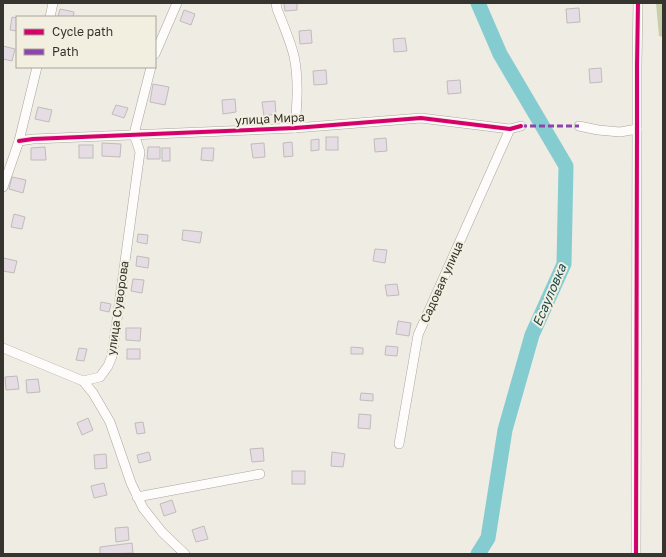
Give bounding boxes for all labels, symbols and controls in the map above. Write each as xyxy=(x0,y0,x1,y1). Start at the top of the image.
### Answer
legend xyxy=(16,16,156,68)
text: Cycle path xyxy=(52,24,113,39)
text: Path xyxy=(52,44,79,59)
street label: улица Мира xyxy=(235,109,305,128)
street label: Садовая улица xyxy=(417,239,466,325)
street label: улица Суворова xyxy=(103,260,132,356)
water label: Есауловка xyxy=(529,261,570,329)

